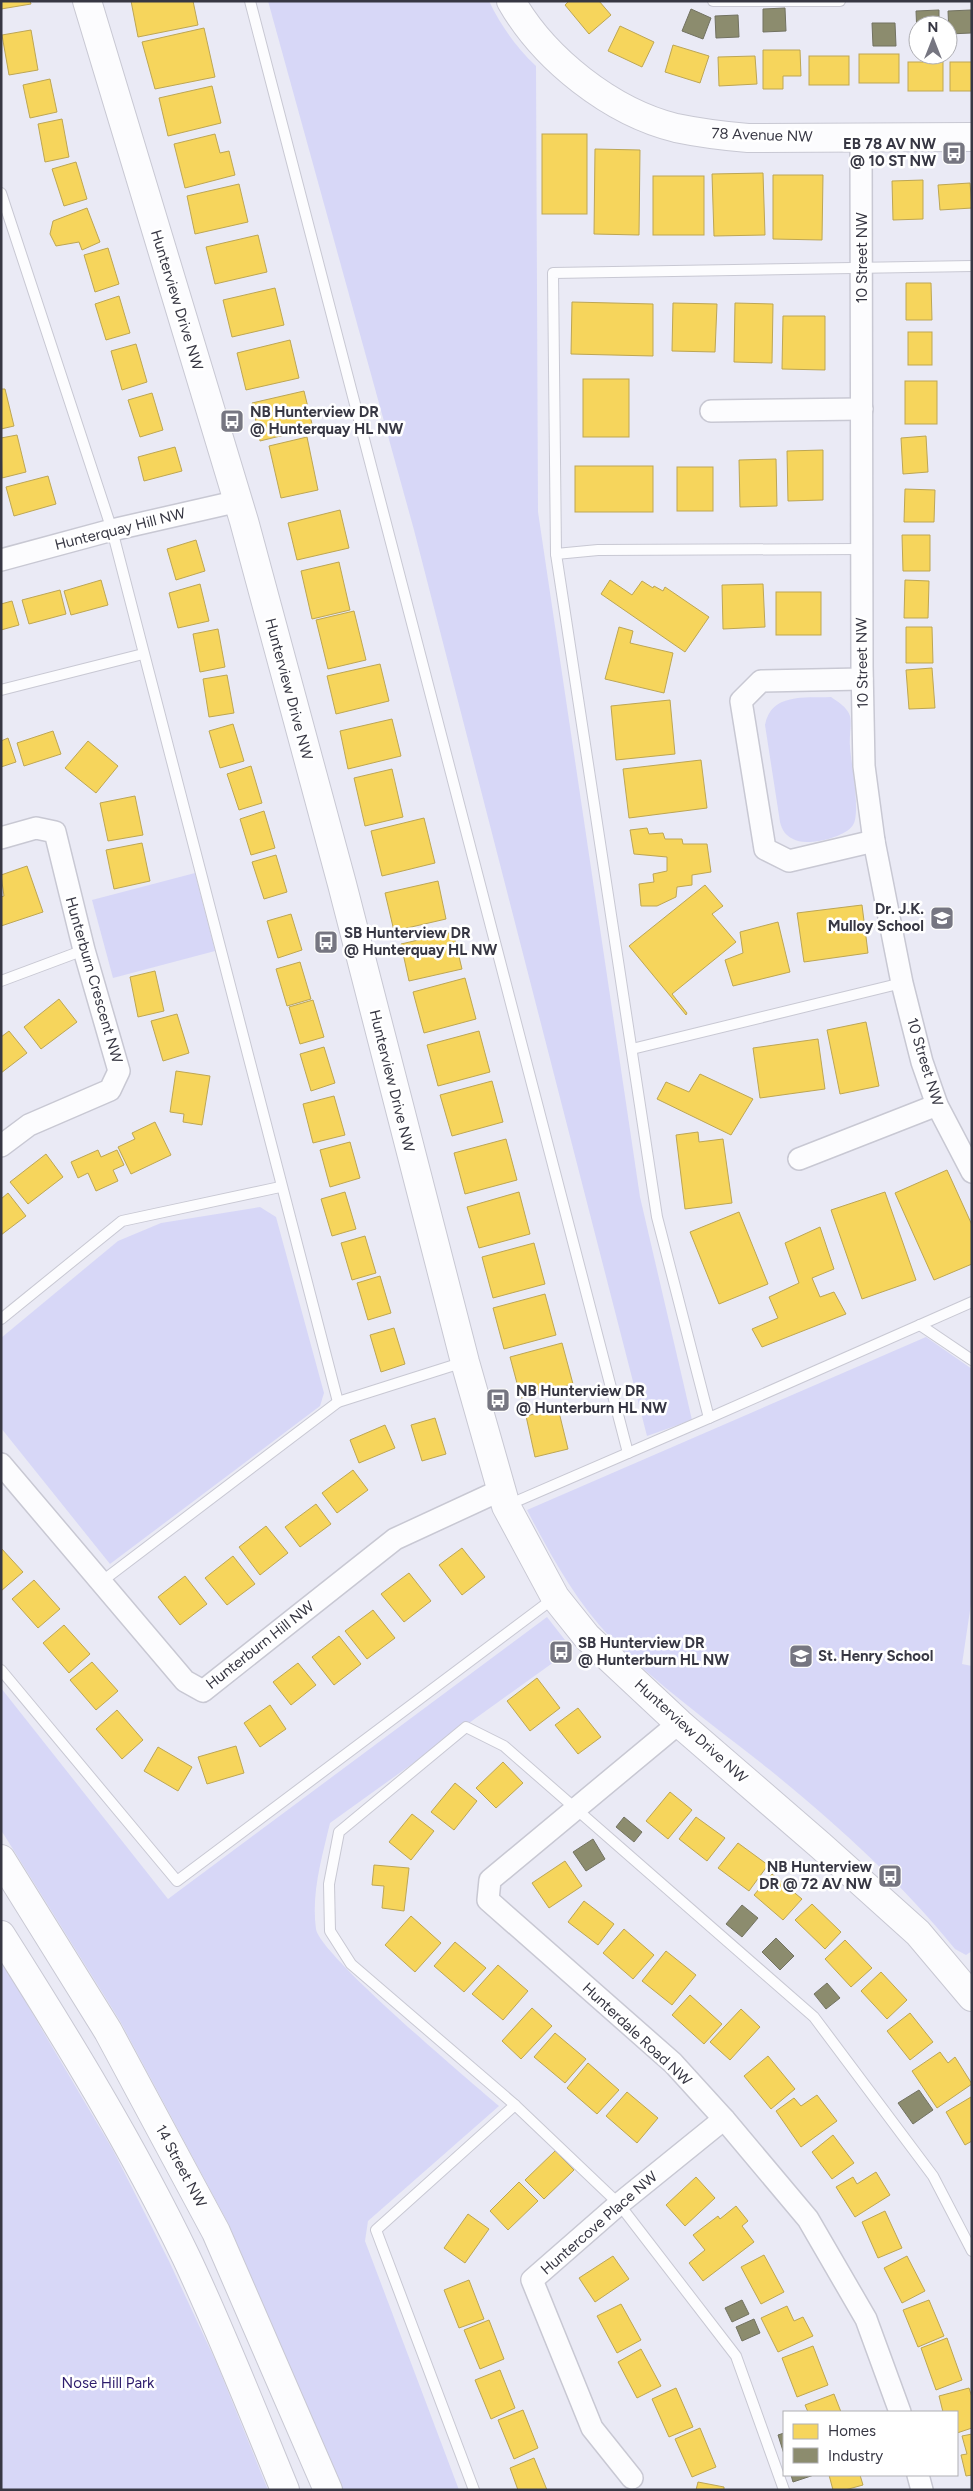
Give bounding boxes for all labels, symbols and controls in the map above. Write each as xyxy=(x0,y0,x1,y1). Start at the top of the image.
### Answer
north arrow xyxy=(908,15,958,65)
text: N xyxy=(928,19,938,36)
street label: 78 Avenue NW xyxy=(711,124,814,146)
place label: EB 78 AV NW @ 10 ST NW xyxy=(843,135,936,170)
bus stop icon: EB 78 AV NW @ 10 ST NW xyxy=(941,140,967,166)
street label: 10 Street NW xyxy=(853,212,871,304)
street label: Hunterview Drive NW xyxy=(147,228,207,373)
place label: NB Hunterview DR @ Hunterquay HL NW xyxy=(250,403,403,438)
bus stop icon: NB Hunterview DR @ Hunterquay HL NW xyxy=(219,408,245,434)
street label: Hunterquay Hill NW xyxy=(53,504,188,554)
street label: Hunterview Drive NW xyxy=(261,616,317,762)
street label: 10 Street NW xyxy=(852,617,872,709)
street label: Hunterburn Crescent NW xyxy=(62,895,127,1066)
place label: Dr. J.K. Mulloy School xyxy=(828,900,924,935)
school or university icon: Dr. J.K. Mulloy School xyxy=(929,905,955,931)
place label: SB Hunterview DR @ Hunterquay HL NW xyxy=(344,924,497,959)
bus stop icon: SB Hunterview DR @ Hunterquay HL NW xyxy=(313,929,339,955)
street label: Hunterview Drive NW xyxy=(366,1008,419,1155)
street label: 10 Street NW xyxy=(903,1016,947,1109)
place label: NB Hunterview DR @ Hunterburn HL NW xyxy=(516,1382,667,1417)
bus stop icon: NB Hunterview DR @ Hunterburn HL NW xyxy=(485,1387,511,1413)
street label: Hunterburn Hill NW xyxy=(202,1597,318,1693)
place label: SB Hunterview DR @ Hunterburn HL NW xyxy=(578,1634,729,1669)
bus stop icon: SB Hunterview DR @ Hunterburn HL NW xyxy=(548,1639,574,1665)
school or university icon: St. Henry School xyxy=(788,1643,814,1669)
place label: St. Henry School xyxy=(818,1647,933,1665)
street label: Hunterview Drive NW xyxy=(631,1675,752,1787)
place label: NB Hunterview DR @ 72 AV NW xyxy=(759,1858,872,1893)
bus stop icon: NB Hunterview DR @ 72 AV NW xyxy=(877,1863,903,1889)
street label: Hunterdale Road NW xyxy=(579,1979,696,2090)
street label: 14 Street NW xyxy=(152,2122,211,2211)
street label: Huntercove Place NW xyxy=(537,2167,661,2279)
park label: Nose Hill Park xyxy=(62,2374,155,2392)
legend xyxy=(783,2411,958,2476)
text: Homes xyxy=(828,2422,876,2440)
text: Industry xyxy=(828,2447,883,2465)

